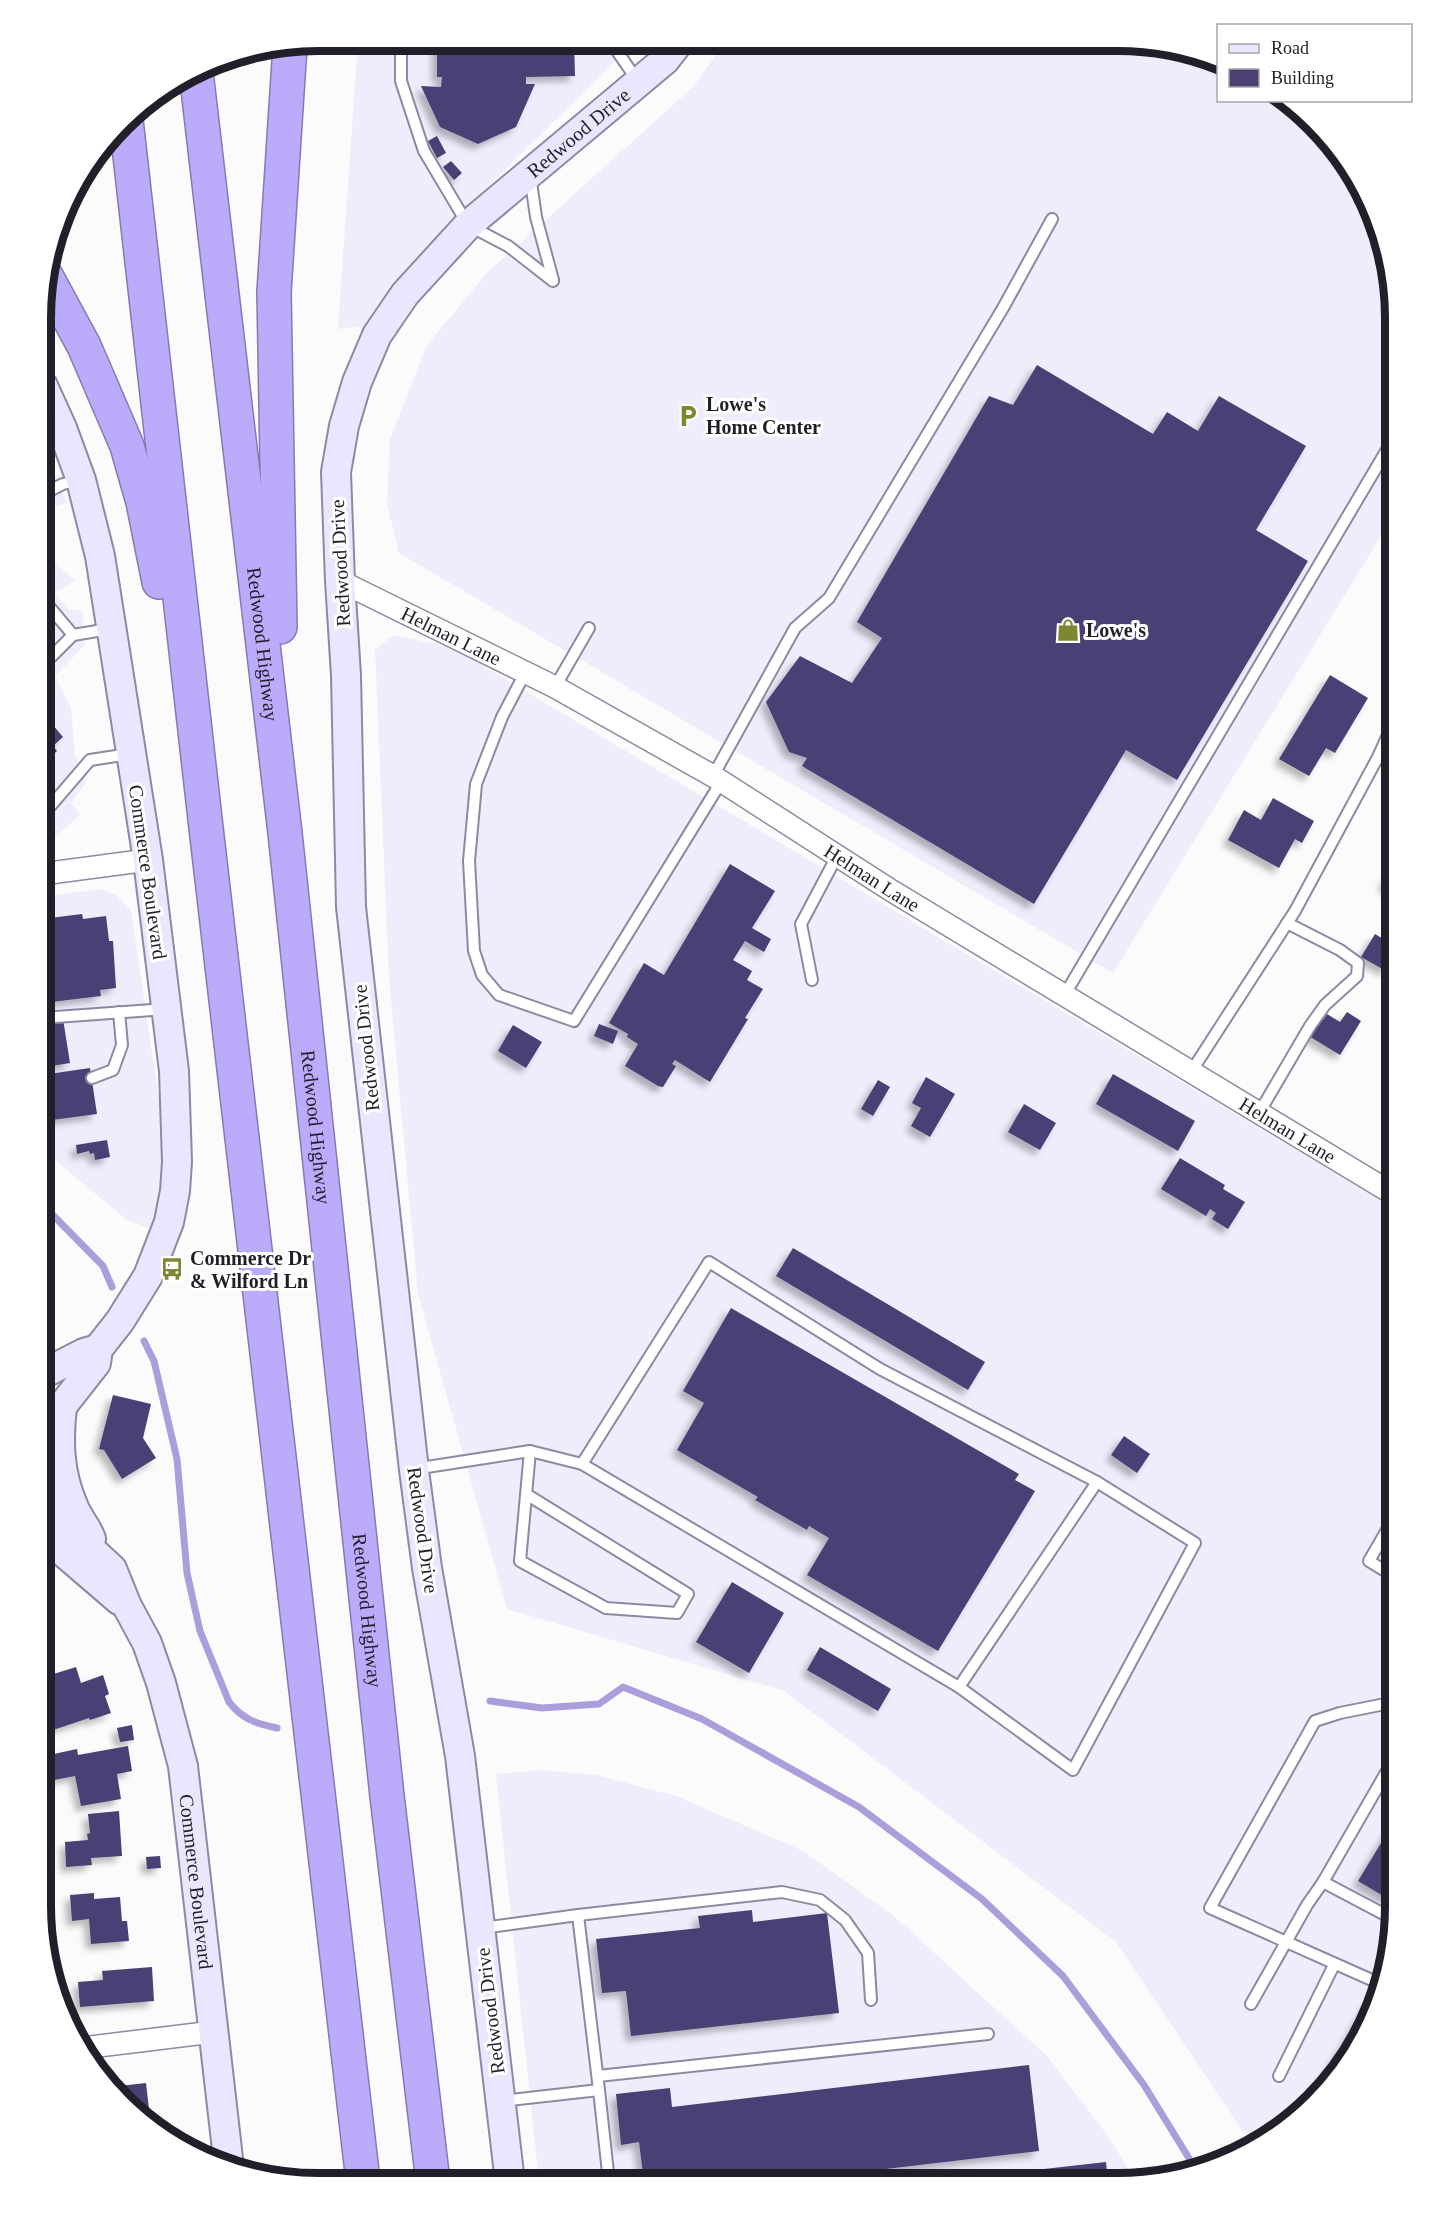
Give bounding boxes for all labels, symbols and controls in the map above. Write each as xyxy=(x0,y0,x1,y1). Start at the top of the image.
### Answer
legend xyxy=(1217,24,1412,102)
text: Road xyxy=(1271,38,1309,58)
text: Building xyxy=(1271,68,1334,88)
street label: Redwood Drive xyxy=(522,83,634,182)
place label: Lowe's Home Center xyxy=(706,393,821,438)
parking icon: Lowe's Home Center xyxy=(675,403,701,429)
street label: Redwood Drive xyxy=(326,499,354,627)
street label: Redwood Highway xyxy=(243,566,283,722)
street label: Helman Lane xyxy=(398,602,505,670)
shop icon: Lowe's xyxy=(1055,617,1081,643)
place label: Lowe's xyxy=(1086,619,1146,641)
street label: Commerce Boulevard xyxy=(125,783,171,961)
street label: Helman Lane xyxy=(820,840,924,916)
street label: Redwood Drive xyxy=(348,983,384,1112)
street label: Redwood Highway xyxy=(297,1049,335,1206)
street label: Helman Lane xyxy=(1236,1093,1340,1168)
place label: Commerce Dr & Wilford Ln xyxy=(190,1247,311,1292)
bus stop icon: Commerce Dr & Wilford Ln xyxy=(159,1256,185,1282)
street label: Redwood Drive xyxy=(403,1465,443,1595)
street label: Redwood Highway xyxy=(348,1532,386,1689)
street label: Commerce Boulevard xyxy=(175,1793,217,1970)
street label: Redwood Drive xyxy=(471,1946,509,2075)

